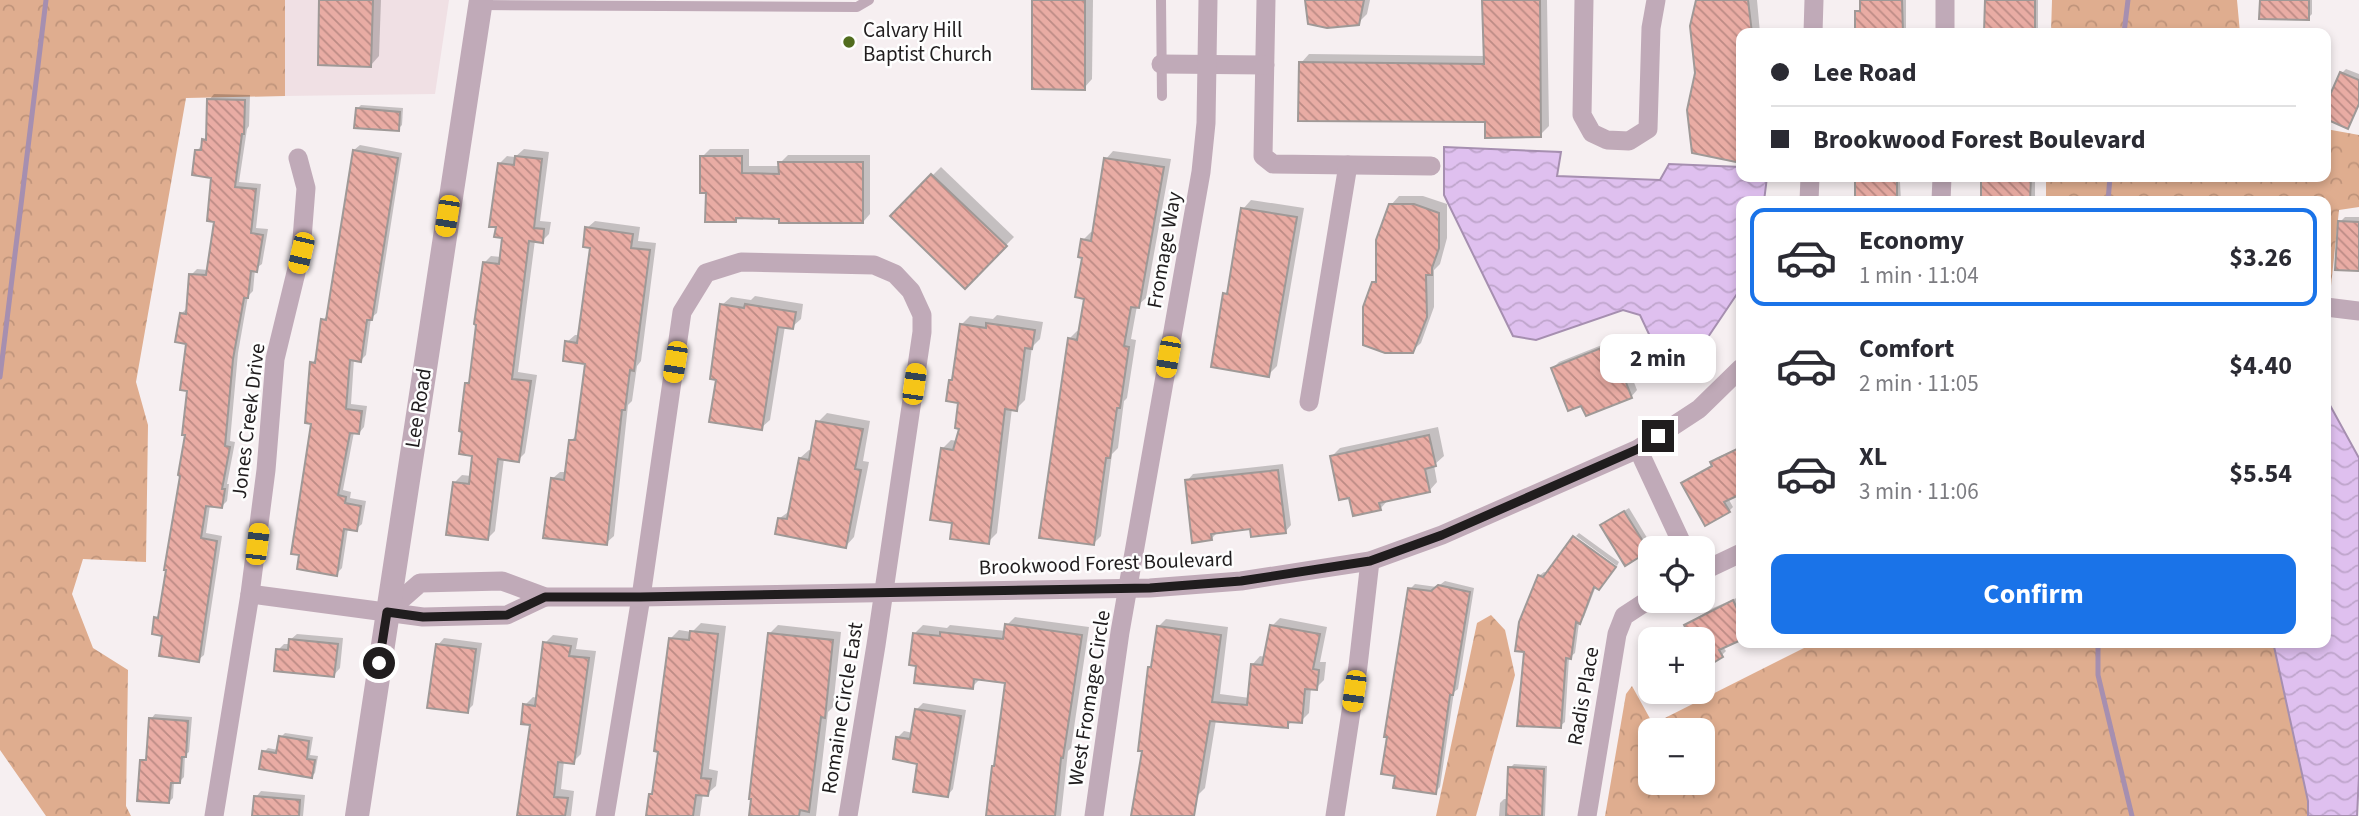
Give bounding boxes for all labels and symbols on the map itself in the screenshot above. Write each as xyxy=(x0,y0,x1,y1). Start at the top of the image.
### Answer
place label: Calvary Hill Baptist Church xyxy=(863,15,992,69)
marker: Calvary Hill Baptist Church xyxy=(841,34,857,50)
street label: Fromage Way xyxy=(1139,189,1189,311)
car xyxy=(434,194,461,238)
car xyxy=(287,230,316,276)
car xyxy=(1155,334,1182,380)
callout: 2 min xyxy=(1600,334,1716,384)
car xyxy=(662,340,689,384)
street label: Jones Creek Drive xyxy=(224,342,272,500)
car xyxy=(901,362,928,406)
street label: Lee Road xyxy=(397,366,439,450)
route end xyxy=(1642,420,1674,452)
car xyxy=(245,522,270,566)
street label: Brookwood Forest Boulevard xyxy=(978,544,1234,582)
street label: West Fromage Circle xyxy=(1060,608,1118,788)
street label: Romaine Circle East xyxy=(814,620,870,796)
street label: Radis Place xyxy=(1560,644,1606,748)
route start xyxy=(363,647,395,679)
car xyxy=(1341,669,1368,713)

